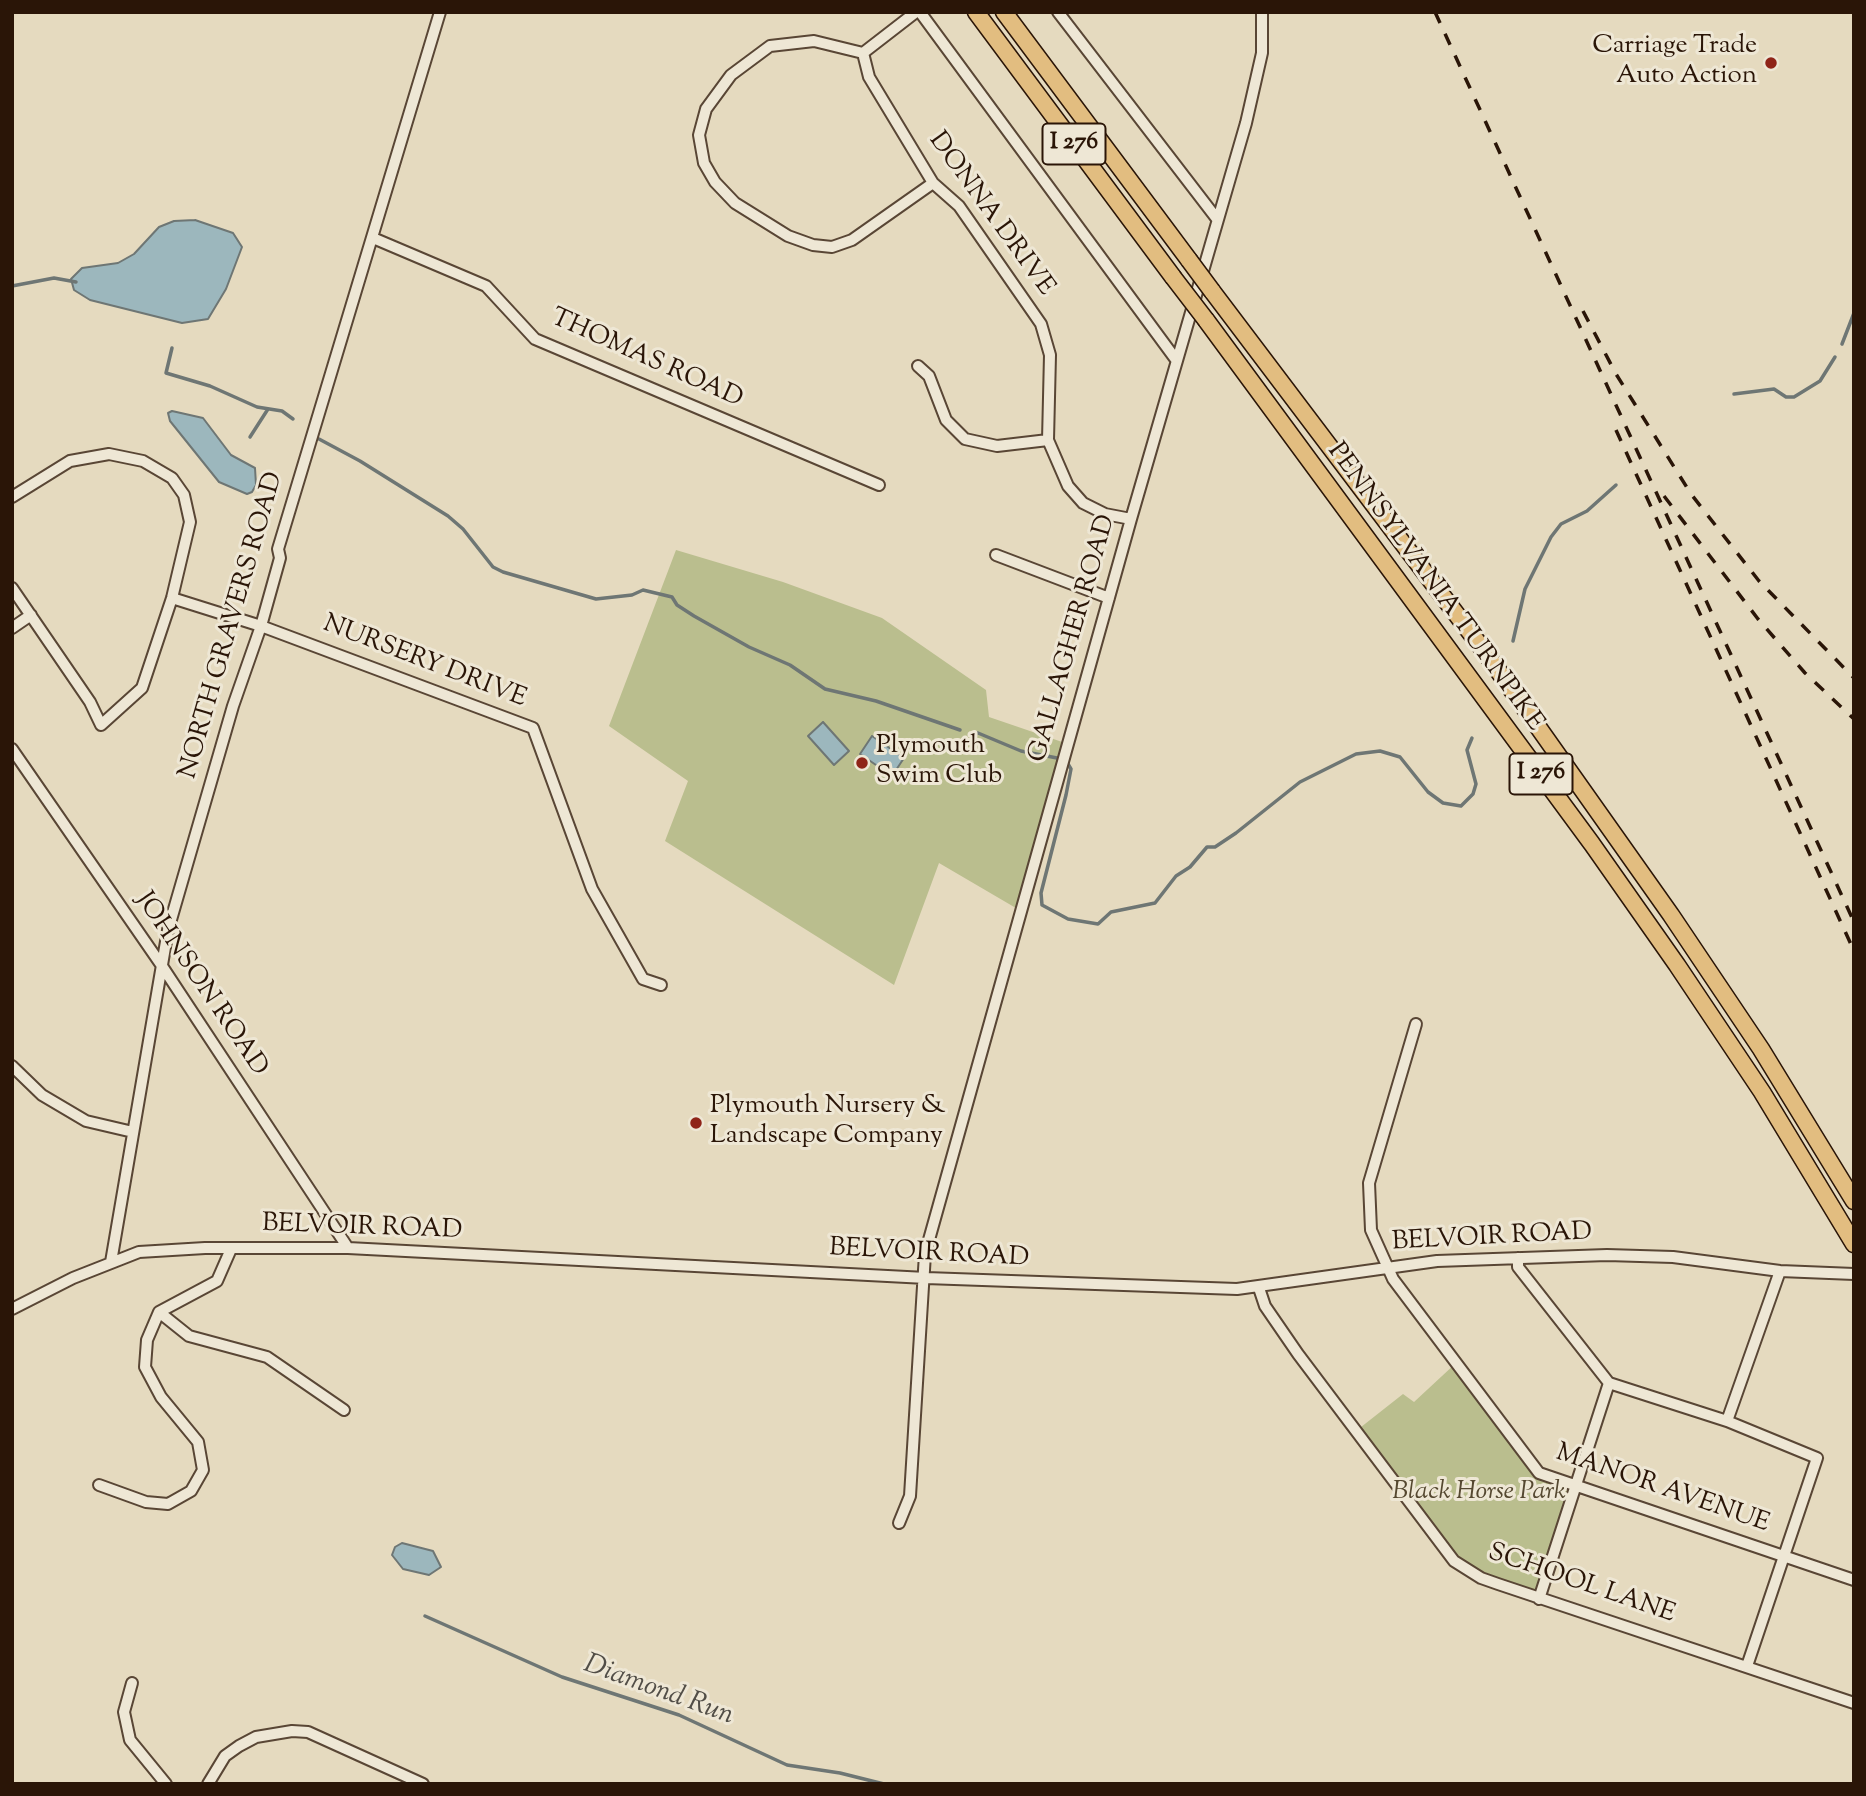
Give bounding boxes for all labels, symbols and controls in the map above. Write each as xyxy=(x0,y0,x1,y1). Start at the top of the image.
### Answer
place label: Carriage Trade Auto Action xyxy=(1592,32,1757,94)
marker: Carriage Trade Auto Action xyxy=(1763,55,1779,71)
road number: I 276 xyxy=(1042,124,1106,164)
street label: DONNA DRIVE xyxy=(920,127,1060,303)
street label: THOMAS ROAD xyxy=(545,304,747,416)
street label: PENNSYLVANIA TURNPIKE xyxy=(1319,438,1549,738)
street label: NORTH GRAVERS ROAD xyxy=(174,469,292,783)
street label: GALLAGHER ROAD xyxy=(1024,512,1124,766)
street label: NURSERY DRIVE xyxy=(318,610,530,716)
place label: Plymouth Swim Club xyxy=(876,732,1002,794)
road number: I 276 xyxy=(1510,754,1572,794)
marker: Plymouth Swim Club xyxy=(854,755,870,771)
street label: JOHNSON ROAD xyxy=(127,887,273,1083)
place label: Plymouth Nursery & Landscape Company xyxy=(710,1092,945,1154)
marker: Plymouth Nursery & Landscape Company xyxy=(688,1115,704,1131)
street label: BELVOIR ROAD xyxy=(261,1210,463,1248)
street label: BELVOIR ROAD xyxy=(1391,1218,1593,1260)
street label: BELVOIR ROAD xyxy=(828,1234,1030,1276)
street label: MANOR AVENUE xyxy=(1551,1439,1773,1541)
park label: Black Horse Park xyxy=(1392,1478,1566,1510)
street label: SCHOOL LANE xyxy=(1483,1538,1679,1632)
water label: Diamond Run xyxy=(578,1649,738,1735)

